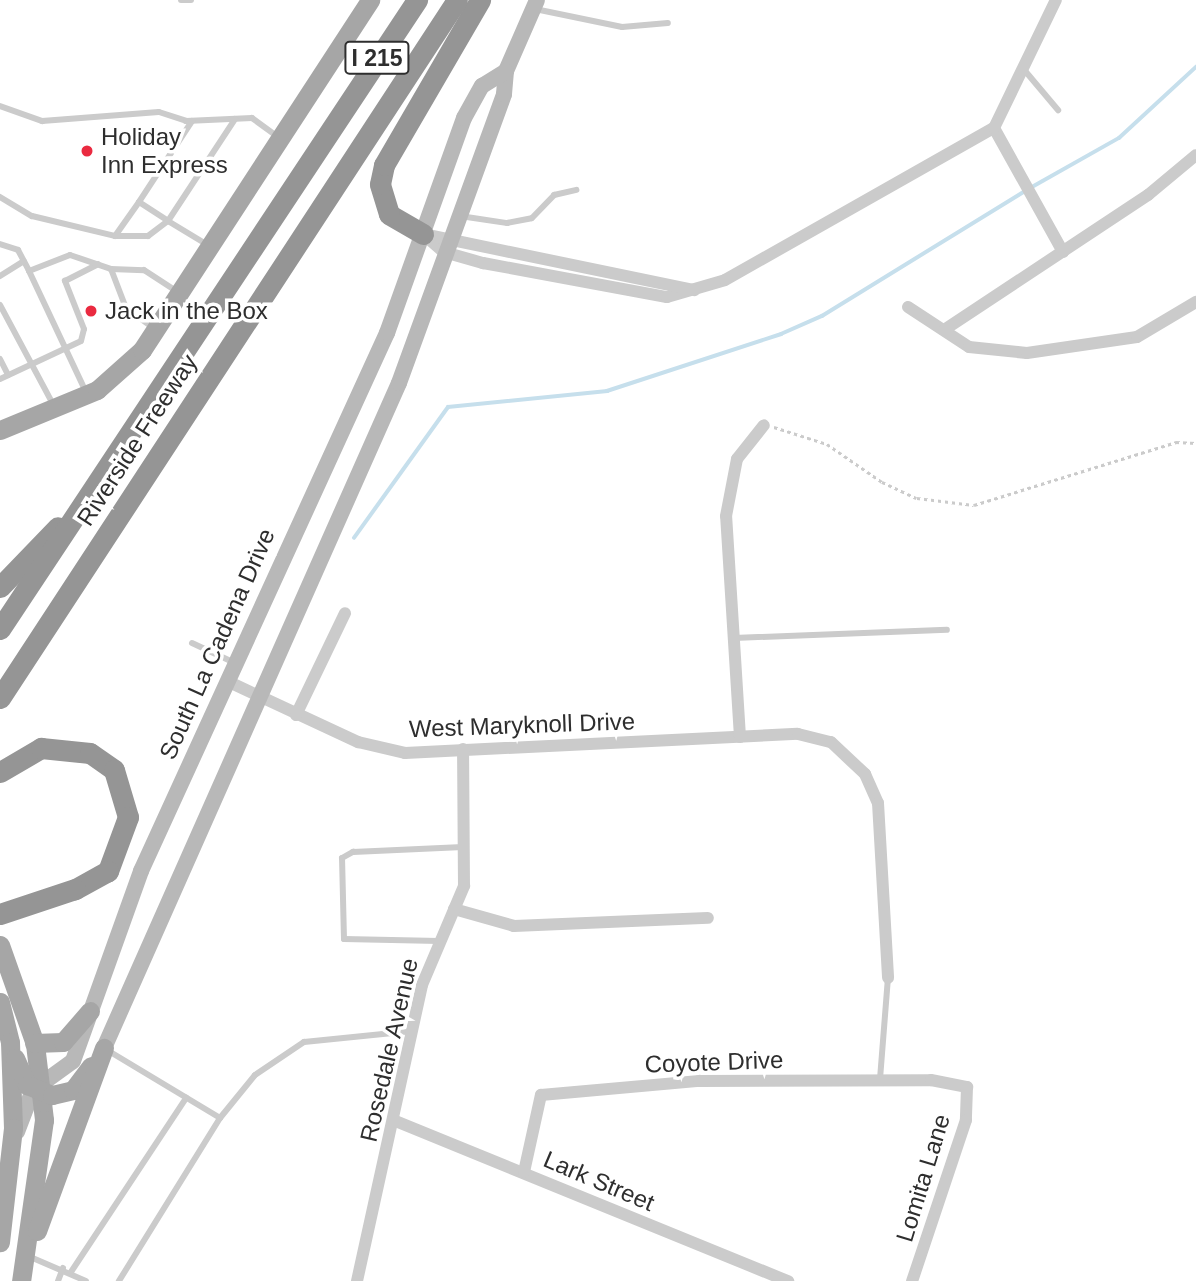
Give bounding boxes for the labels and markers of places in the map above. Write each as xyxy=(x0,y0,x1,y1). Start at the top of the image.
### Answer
place label: Holiday Inn Express xyxy=(101,123,228,179)
marker: Holiday Inn Express xyxy=(79,143,95,159)
place label: Jack in the Box xyxy=(105,297,268,325)
marker: Jack in the Box xyxy=(83,303,99,319)

